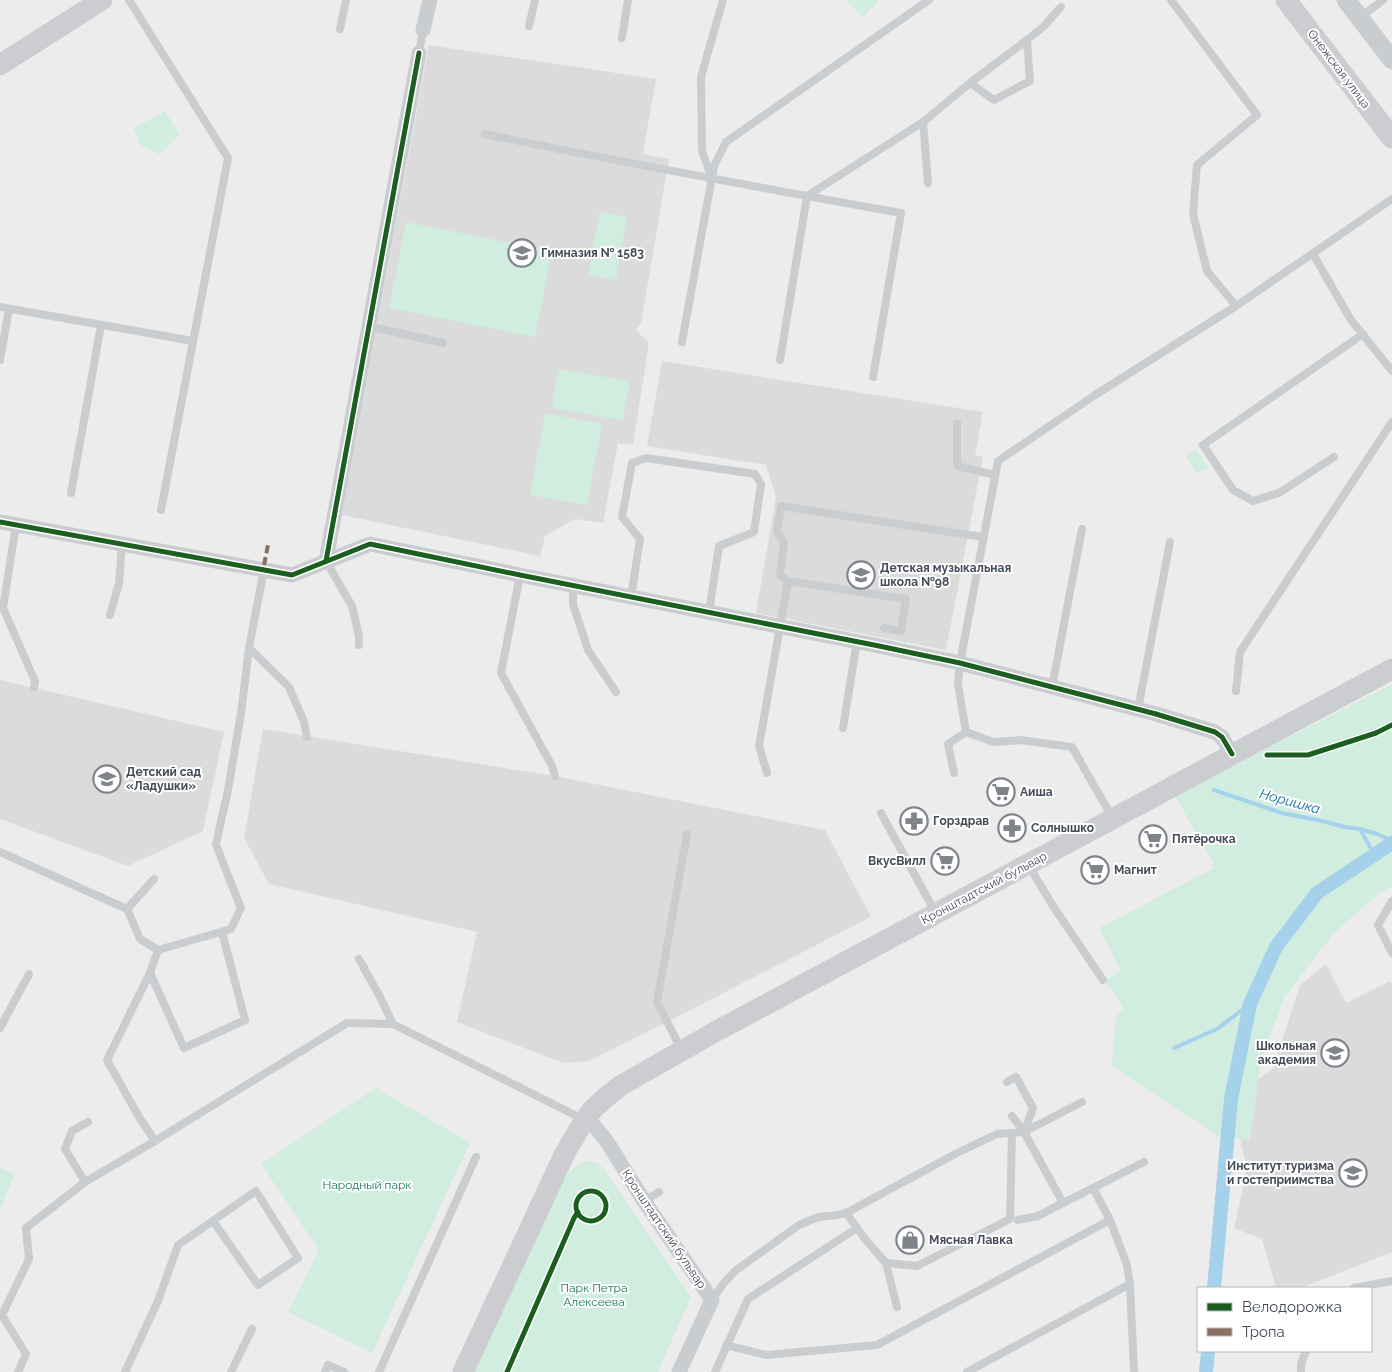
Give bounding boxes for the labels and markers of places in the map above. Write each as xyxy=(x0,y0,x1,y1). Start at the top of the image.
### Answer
school or university icon: Гимназия № 1583 xyxy=(507,238,537,268)
place label: Гимназия № 1583 xyxy=(541,246,644,260)
school or university icon: Детская музыкальная школа №98 xyxy=(846,560,876,590)
place label: Детская музыкальная школа №98 xyxy=(880,561,1011,589)
school or university icon: Детский сад «Ладушки» xyxy=(92,764,122,794)
place label: Детский сад «Ладушки» xyxy=(126,765,201,793)
supermarket icon: Аиша xyxy=(986,777,1016,807)
place label: Аиша xyxy=(1020,785,1053,799)
pharmacy icon: Горздрав xyxy=(899,806,929,836)
pharmacy icon: Солнышко xyxy=(997,813,1027,843)
place label: Горздрав xyxy=(933,814,989,828)
place label: Солнышко xyxy=(1031,821,1094,835)
supermarket icon: Пятёрочка xyxy=(1138,824,1168,854)
place label: Пятёрочка xyxy=(1172,832,1236,846)
supermarket icon: ВкусВилл xyxy=(930,846,960,876)
place label: ВкусВилл xyxy=(868,854,926,868)
supermarket icon: Магнит xyxy=(1080,855,1110,885)
place label: Магнит xyxy=(1114,863,1157,877)
school or university icon: Школьная академия xyxy=(1320,1038,1350,1068)
place label: Школьная академия xyxy=(1256,1039,1316,1067)
school or university icon: Институт туризма и гостеприимства xyxy=(1338,1158,1368,1188)
place label: Институт туризма и гостеприимства xyxy=(1227,1159,1334,1187)
shop icon: Мясная Лавка xyxy=(895,1225,925,1255)
place label: Мясная Лавка xyxy=(929,1233,1013,1247)

